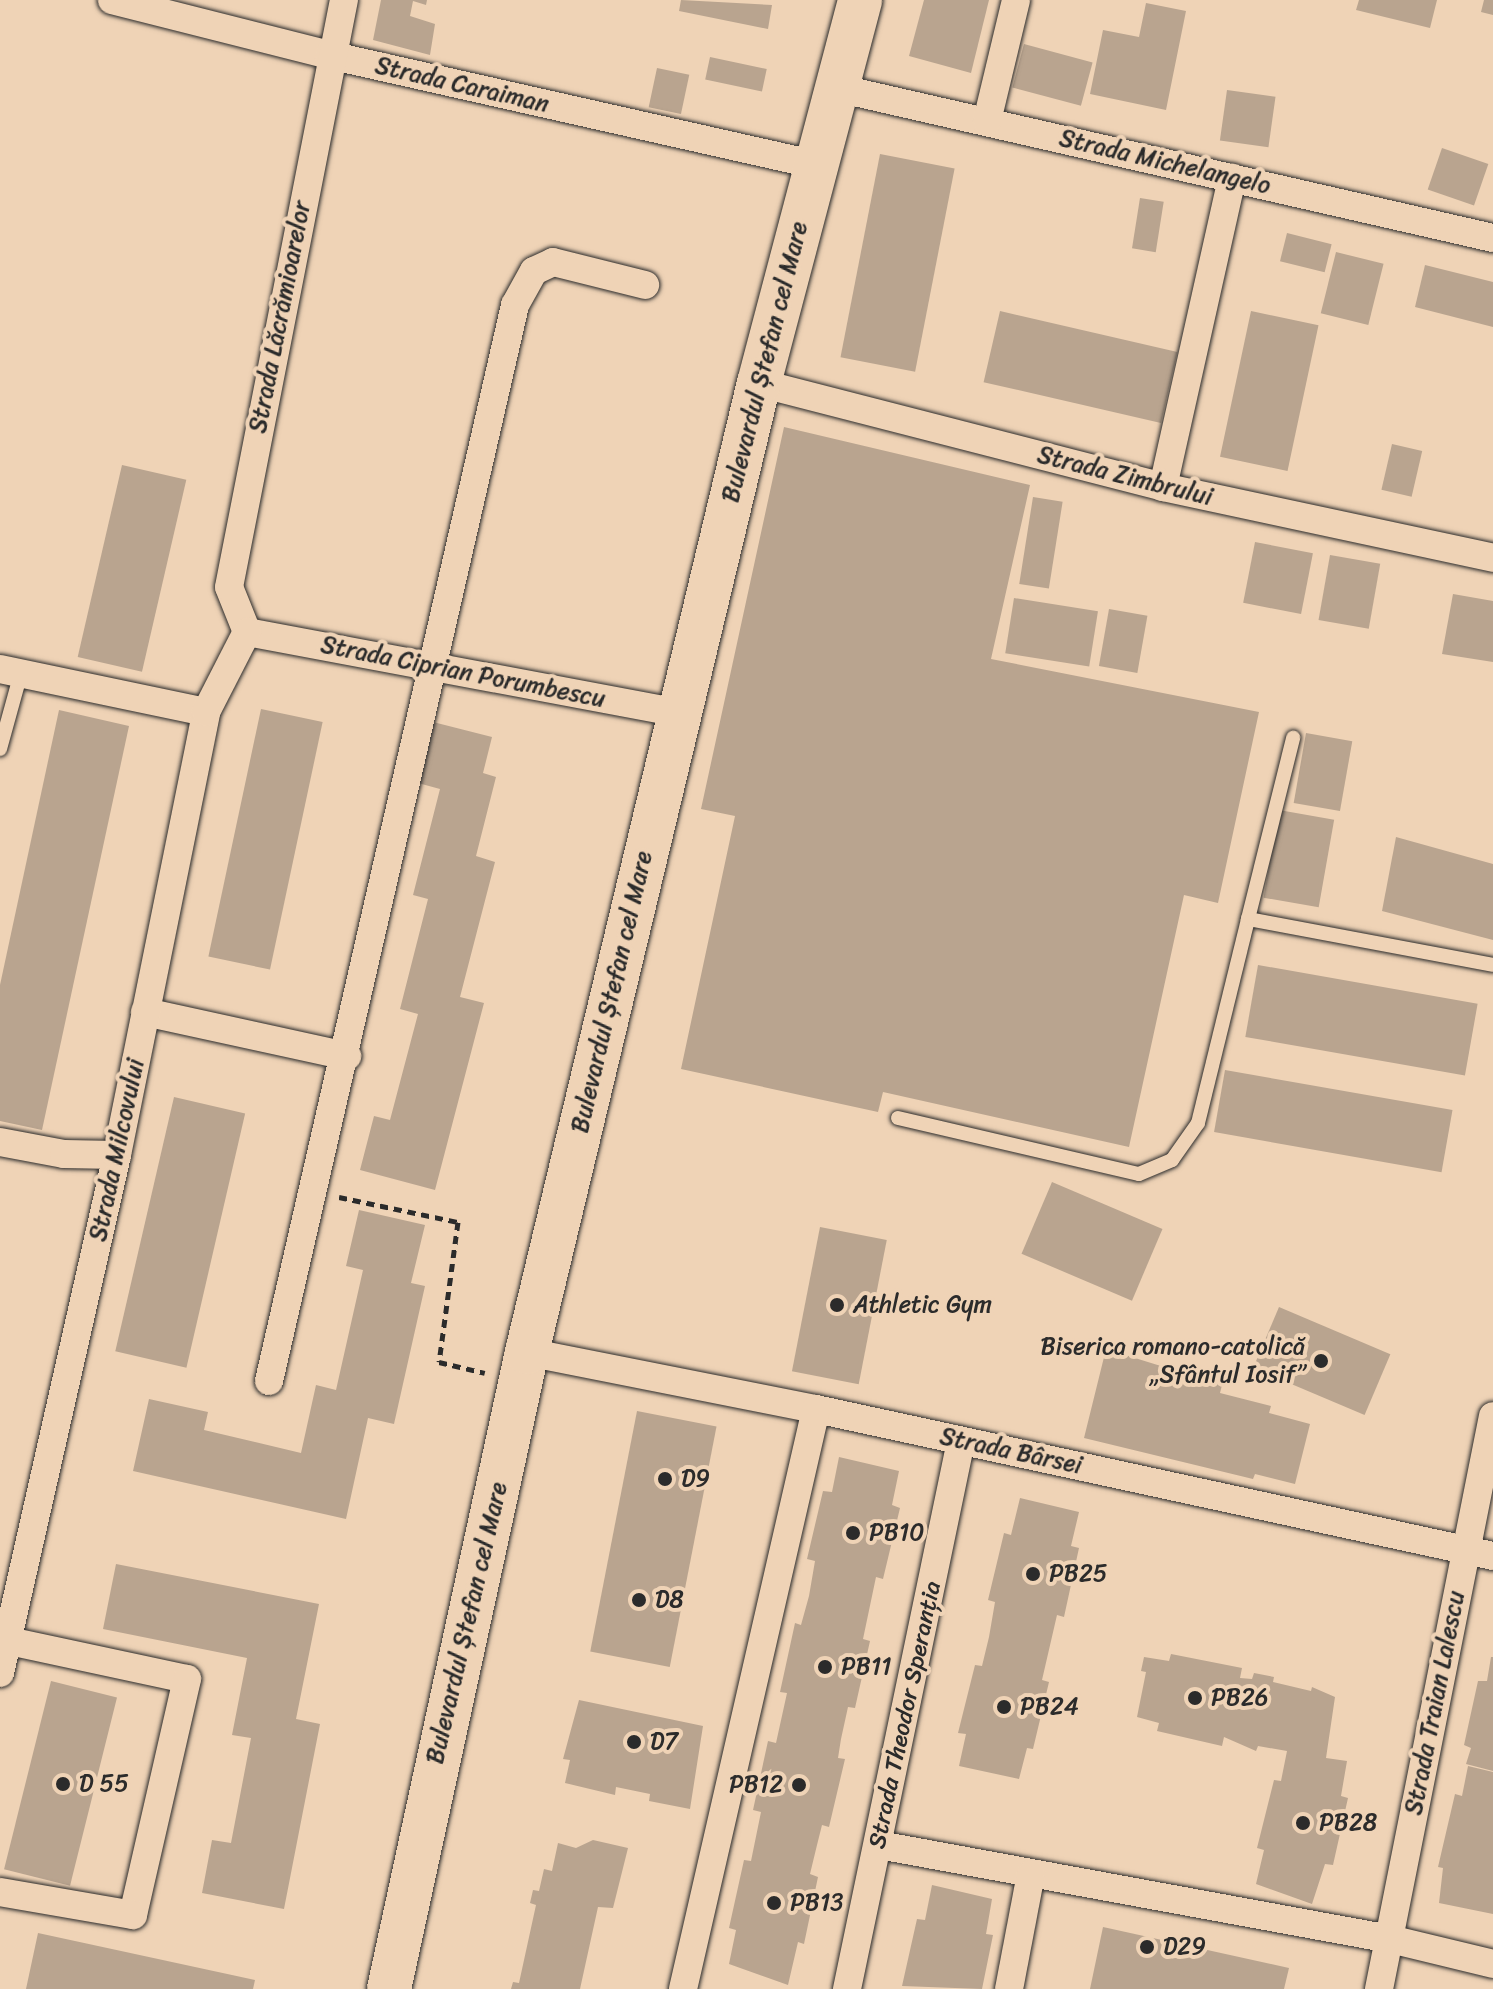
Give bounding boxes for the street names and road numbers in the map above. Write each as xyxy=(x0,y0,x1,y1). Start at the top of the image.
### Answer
street label: Strada Caraiman xyxy=(372,51,552,119)
street label: Strada Michelangelo xyxy=(1056,124,1274,200)
street label: Strada Lăcrămioarelor xyxy=(243,199,317,435)
street label: Bulevardul Ștefan cel Mare xyxy=(716,218,814,506)
street label: Strada Zimbrului xyxy=(1035,440,1215,512)
street label: Strada Ciprian Porumbescu xyxy=(319,630,607,714)
street label: Bulevardul Ștefan cel Mare xyxy=(565,848,659,1136)
street label: Strada Milcovului xyxy=(84,1056,150,1244)
street label: Strada Bârsei xyxy=(937,1422,1085,1480)
street label: Bulevardul Ștefan cel Mare xyxy=(420,1479,514,1767)
street label: Strada Theodor Speranția xyxy=(862,1578,948,1852)
street label: Strada Traian Lalescu xyxy=(1399,1589,1471,1817)

